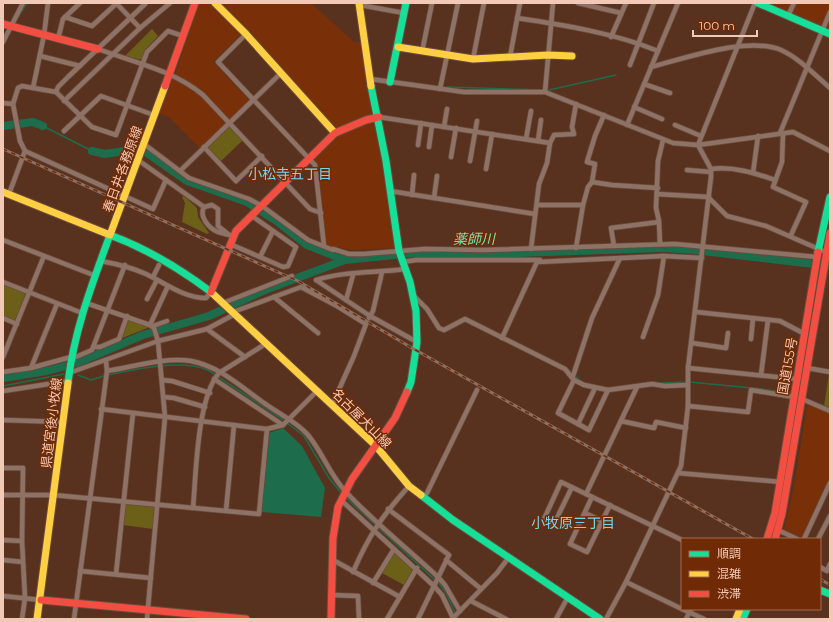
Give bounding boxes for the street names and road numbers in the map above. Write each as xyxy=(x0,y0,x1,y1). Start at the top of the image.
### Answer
street label: 春日井各務原線 xyxy=(99,124,145,214)
street label: 国道155号 xyxy=(774,336,800,396)
street label: 県道宮後小牧線 xyxy=(38,377,64,469)
street label: 名古屋犬山線 xyxy=(329,385,395,451)

